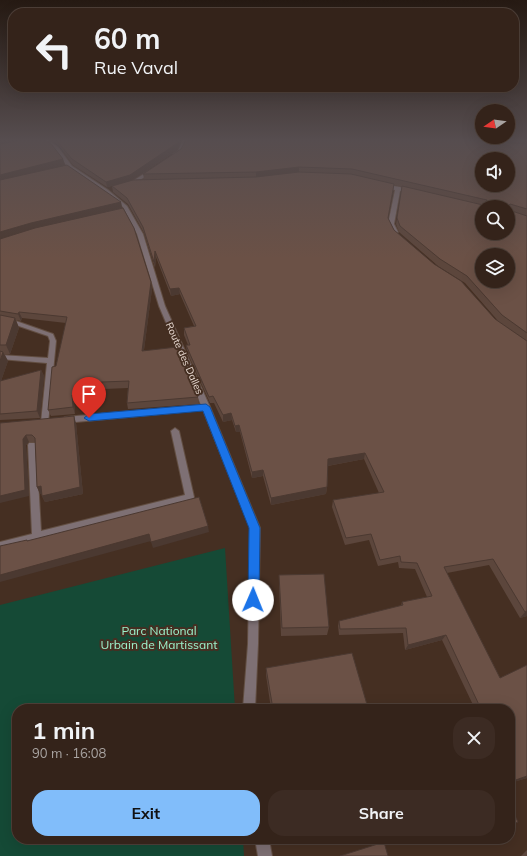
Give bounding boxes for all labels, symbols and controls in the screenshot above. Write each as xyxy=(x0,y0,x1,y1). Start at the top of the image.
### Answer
text: 60 m xyxy=(94,21,160,56)
icon: left xyxy=(28,24,80,76)
text: Rue Vaval xyxy=(94,56,178,79)
north arrow xyxy=(475,104,515,144)
map controls xyxy=(475,104,515,288)
button: sound xyxy=(475,152,515,192)
button: search xyxy=(475,200,515,240)
button: layers xyxy=(475,248,515,288)
street label: Route des Dalles xyxy=(163,320,206,396)
pin xyxy=(72,377,106,418)
icon: arrive xyxy=(78,383,100,405)
position arrow xyxy=(232,579,274,621)
park label: Parc National Urbain de Martissant xyxy=(101,623,217,652)
text: 1 min xyxy=(32,715,95,745)
button: close xyxy=(453,717,495,759)
text: 90 m · 16:08 xyxy=(32,745,106,761)
button: Exit xyxy=(32,790,260,836)
button: Share xyxy=(268,790,495,836)

